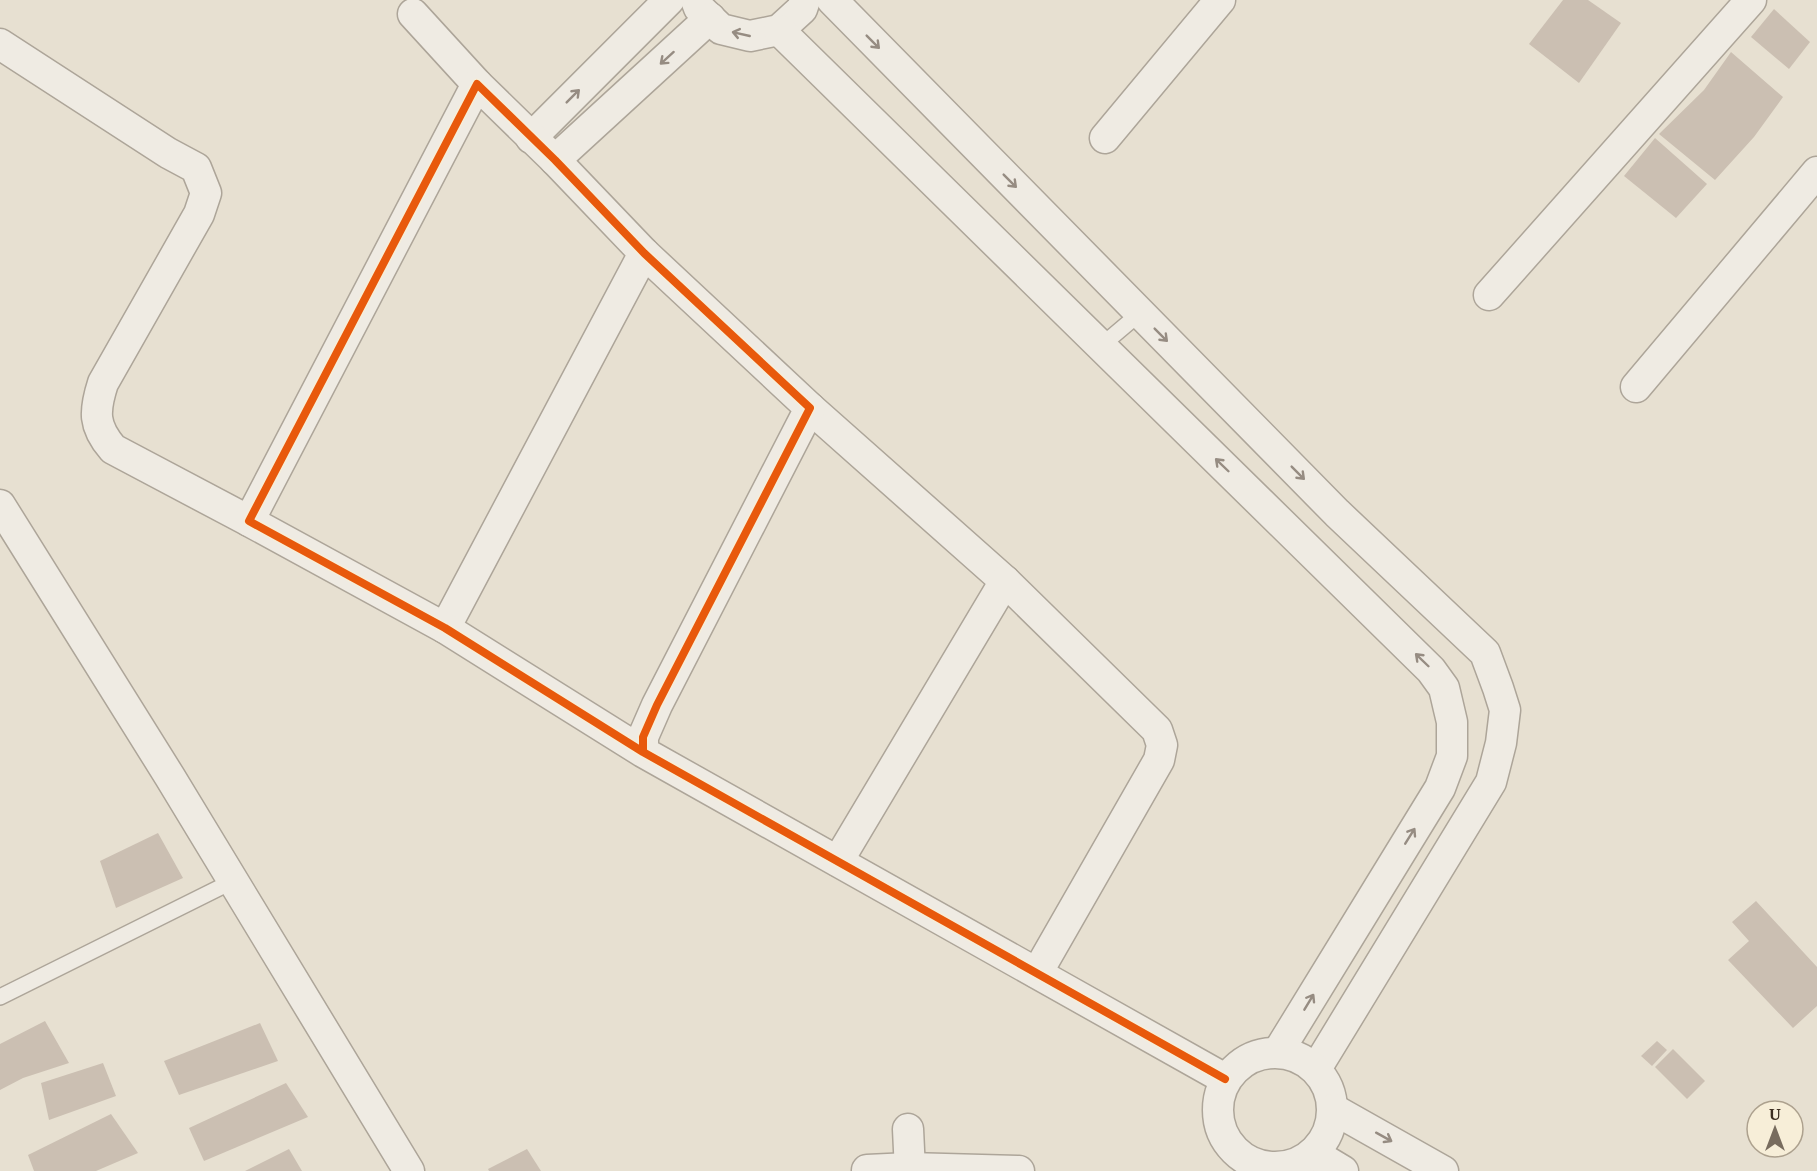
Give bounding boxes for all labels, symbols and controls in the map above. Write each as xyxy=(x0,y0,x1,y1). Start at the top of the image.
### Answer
one-way arrow xyxy=(732,27,751,39)
one-way arrow xyxy=(865,34,880,49)
one-way arrow xyxy=(660,51,675,65)
one-way arrow xyxy=(565,89,580,104)
one-way arrow xyxy=(1002,173,1017,188)
one-way arrow xyxy=(1154,327,1168,342)
one-way arrow xyxy=(1215,458,1230,472)
one-way arrow xyxy=(1291,466,1305,481)
one-way arrow xyxy=(1414,653,1429,668)
one-way arrow xyxy=(1405,828,1417,845)
one-way arrow xyxy=(1303,994,1315,1011)
north arrow xyxy=(1745,1099,1805,1159)
text: U xyxy=(1769,1103,1781,1125)
one-way arrow xyxy=(1375,1131,1392,1143)

